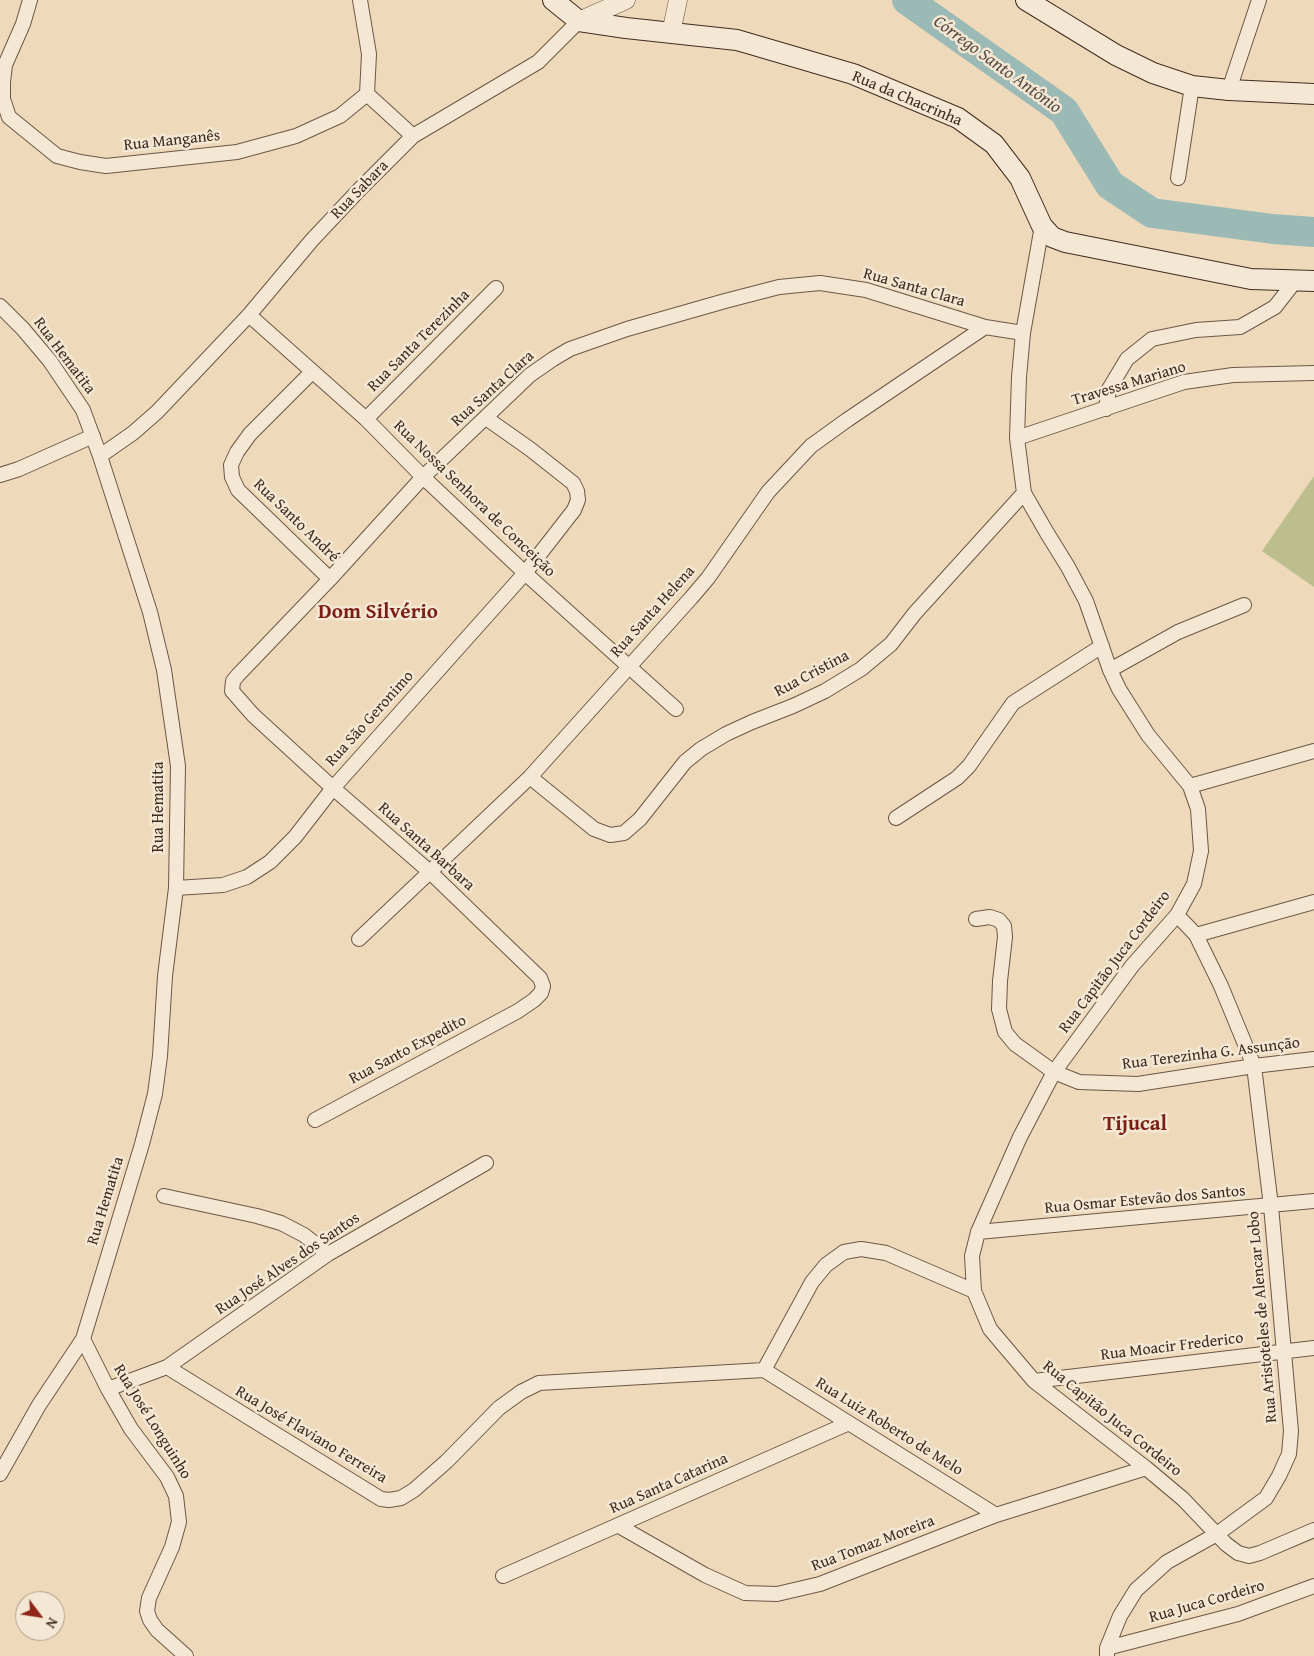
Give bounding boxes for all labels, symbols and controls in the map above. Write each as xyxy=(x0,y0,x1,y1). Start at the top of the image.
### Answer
water label: Córrego Santo Antônio xyxy=(929,11,1065,119)
street label: Rua da Chacrinha xyxy=(849,67,965,131)
street label: Rua Manganês xyxy=(123,126,221,156)
street label: Rua Sabara xyxy=(327,157,393,223)
street label: Rua Santa Clara xyxy=(861,264,967,312)
street label: Rua Santa Terezinha xyxy=(364,286,474,396)
street label: Rua Hematita xyxy=(29,314,99,398)
street label: Rua Santa Clara xyxy=(448,347,538,431)
street label: Travessa Mariano xyxy=(1070,358,1188,410)
street label: Rua Nossa Senhora de Conceição xyxy=(389,416,559,582)
street label: Rua Santo André xyxy=(249,475,343,567)
street label: Rua Santa Helena xyxy=(607,562,699,662)
district label: Dom Silvério xyxy=(318,600,438,626)
street label: Rua Cristina xyxy=(771,646,853,702)
street label: Rua São Geronimo xyxy=(322,667,418,771)
street label: Rua Hematita xyxy=(149,761,169,853)
street label: Rua Santa Barbara xyxy=(374,799,478,895)
street label: Rua Capitão Juca Cordeiro xyxy=(1055,887,1175,1037)
street label: Rua Santo Expedito xyxy=(346,1011,470,1089)
street label: Rua Terezinha G. Assunção xyxy=(1121,1034,1301,1074)
district label: Tijucal xyxy=(1103,1112,1167,1138)
street label: Rua Hematita xyxy=(84,1155,128,1247)
street label: Rua Osmar Estevão dos Santos xyxy=(1044,1182,1246,1218)
street label: Rua José Alves dos Santos xyxy=(212,1209,364,1319)
street label: Rua Aristoteles de Alencar Lobo xyxy=(1244,1210,1282,1424)
street label: Rua Moacir Frederico xyxy=(1100,1329,1244,1365)
street label: Rua Capitão Juca Cordeiro xyxy=(1039,1357,1185,1481)
street label: Rua José Longuinho xyxy=(109,1361,195,1483)
street label: Rua Luiz Roberto de Melo xyxy=(812,1374,966,1480)
street label: Rua José Flaviano Ferreira xyxy=(232,1382,390,1488)
street label: Rua Santa Catarina xyxy=(607,1449,731,1519)
street label: Rua Tomaz Moreira xyxy=(809,1512,937,1576)
street label: Rua Juca Cordeiro xyxy=(1147,1576,1267,1628)
north arrow xyxy=(15,1591,65,1641)
text: N xyxy=(41,1614,63,1632)

